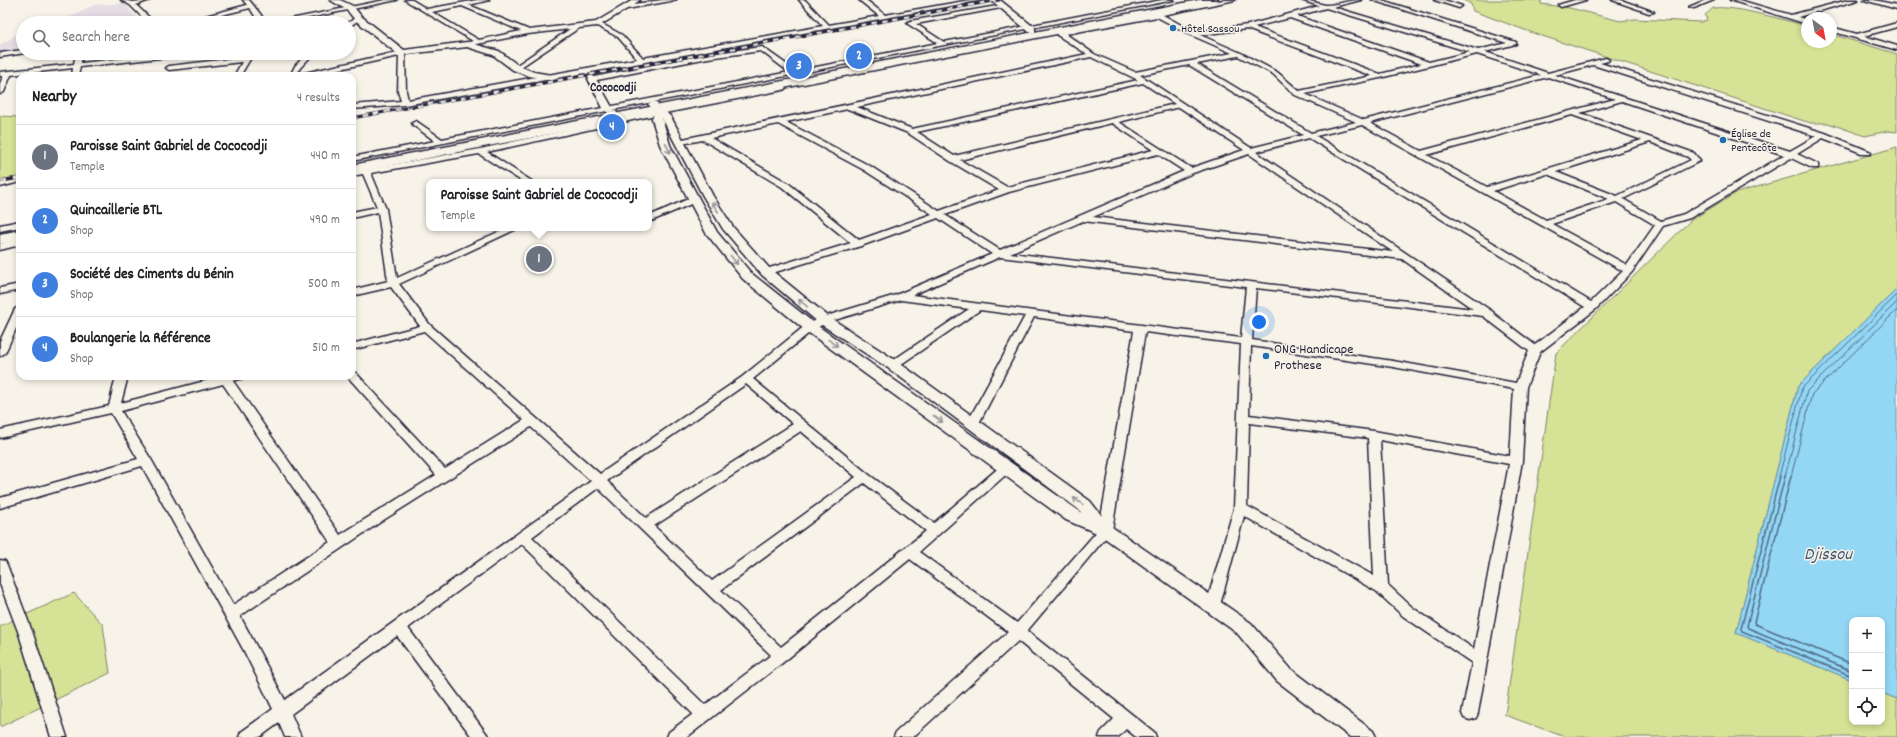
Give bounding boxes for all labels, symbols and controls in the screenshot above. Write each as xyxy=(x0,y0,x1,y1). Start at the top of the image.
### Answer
north arrow xyxy=(1801,12,1837,48)
search box xyxy=(16,16,356,60)
place label: Hôtel Sassou xyxy=(1181,21,1239,38)
marker: Hôtel Sassou xyxy=(1168,23,1178,33)
icon: search xyxy=(30,27,52,49)
text: Search here xyxy=(62,27,130,49)
pin: 2 xyxy=(846,41,872,71)
pin: 3 xyxy=(786,51,812,81)
district label: Cococodji xyxy=(590,79,637,98)
text: Nearby xyxy=(32,86,76,110)
text: 4 results xyxy=(297,89,340,108)
pin: 4 xyxy=(599,112,625,142)
place label: Église de Pentecôte xyxy=(1731,126,1777,157)
marker: Église de Pentecôte xyxy=(1718,135,1728,145)
text: Paroisse Saint Gabriel de Cococodji xyxy=(70,136,267,158)
one-way arrow xyxy=(665,142,672,154)
text: 1 xyxy=(44,147,46,166)
text: 440 m xyxy=(310,147,340,166)
text: Temple xyxy=(70,158,105,177)
popup xyxy=(426,179,652,231)
text: Paroisse Saint Gabriel de Cococodji xyxy=(440,185,638,207)
text: Quincaillerie BTL xyxy=(70,200,162,222)
one-way arrow xyxy=(711,202,720,213)
text: Temple xyxy=(440,207,475,226)
text: 2 xyxy=(42,211,48,230)
text: 490 m xyxy=(310,211,340,230)
text: Shop xyxy=(70,222,93,241)
pin: 1 xyxy=(526,244,552,274)
one-way arrow xyxy=(729,254,738,265)
text: Société des Ciments du Bénin xyxy=(70,264,234,286)
text: 3 xyxy=(42,275,48,294)
text: 500 m xyxy=(308,275,340,294)
text: Shop xyxy=(70,286,93,305)
one-way arrow xyxy=(798,298,808,307)
your location xyxy=(1249,312,1269,332)
text: Boulangerie la Référence xyxy=(70,328,211,350)
text: 4 xyxy=(42,339,48,358)
text: 510 m xyxy=(312,339,340,358)
one-way arrow xyxy=(827,339,838,347)
place label: ONG Handicape Prothese xyxy=(1274,340,1353,376)
text: Shop xyxy=(70,350,93,369)
marker: ONG Handicape Prothese xyxy=(1261,351,1271,361)
one-way arrow xyxy=(933,415,944,423)
one-way arrow xyxy=(1073,497,1084,506)
water label: Djissou xyxy=(1804,543,1853,568)
map controls xyxy=(1849,617,1885,725)
button: + xyxy=(1849,617,1885,653)
button: − xyxy=(1849,653,1885,689)
button: locate xyxy=(1849,689,1885,725)

